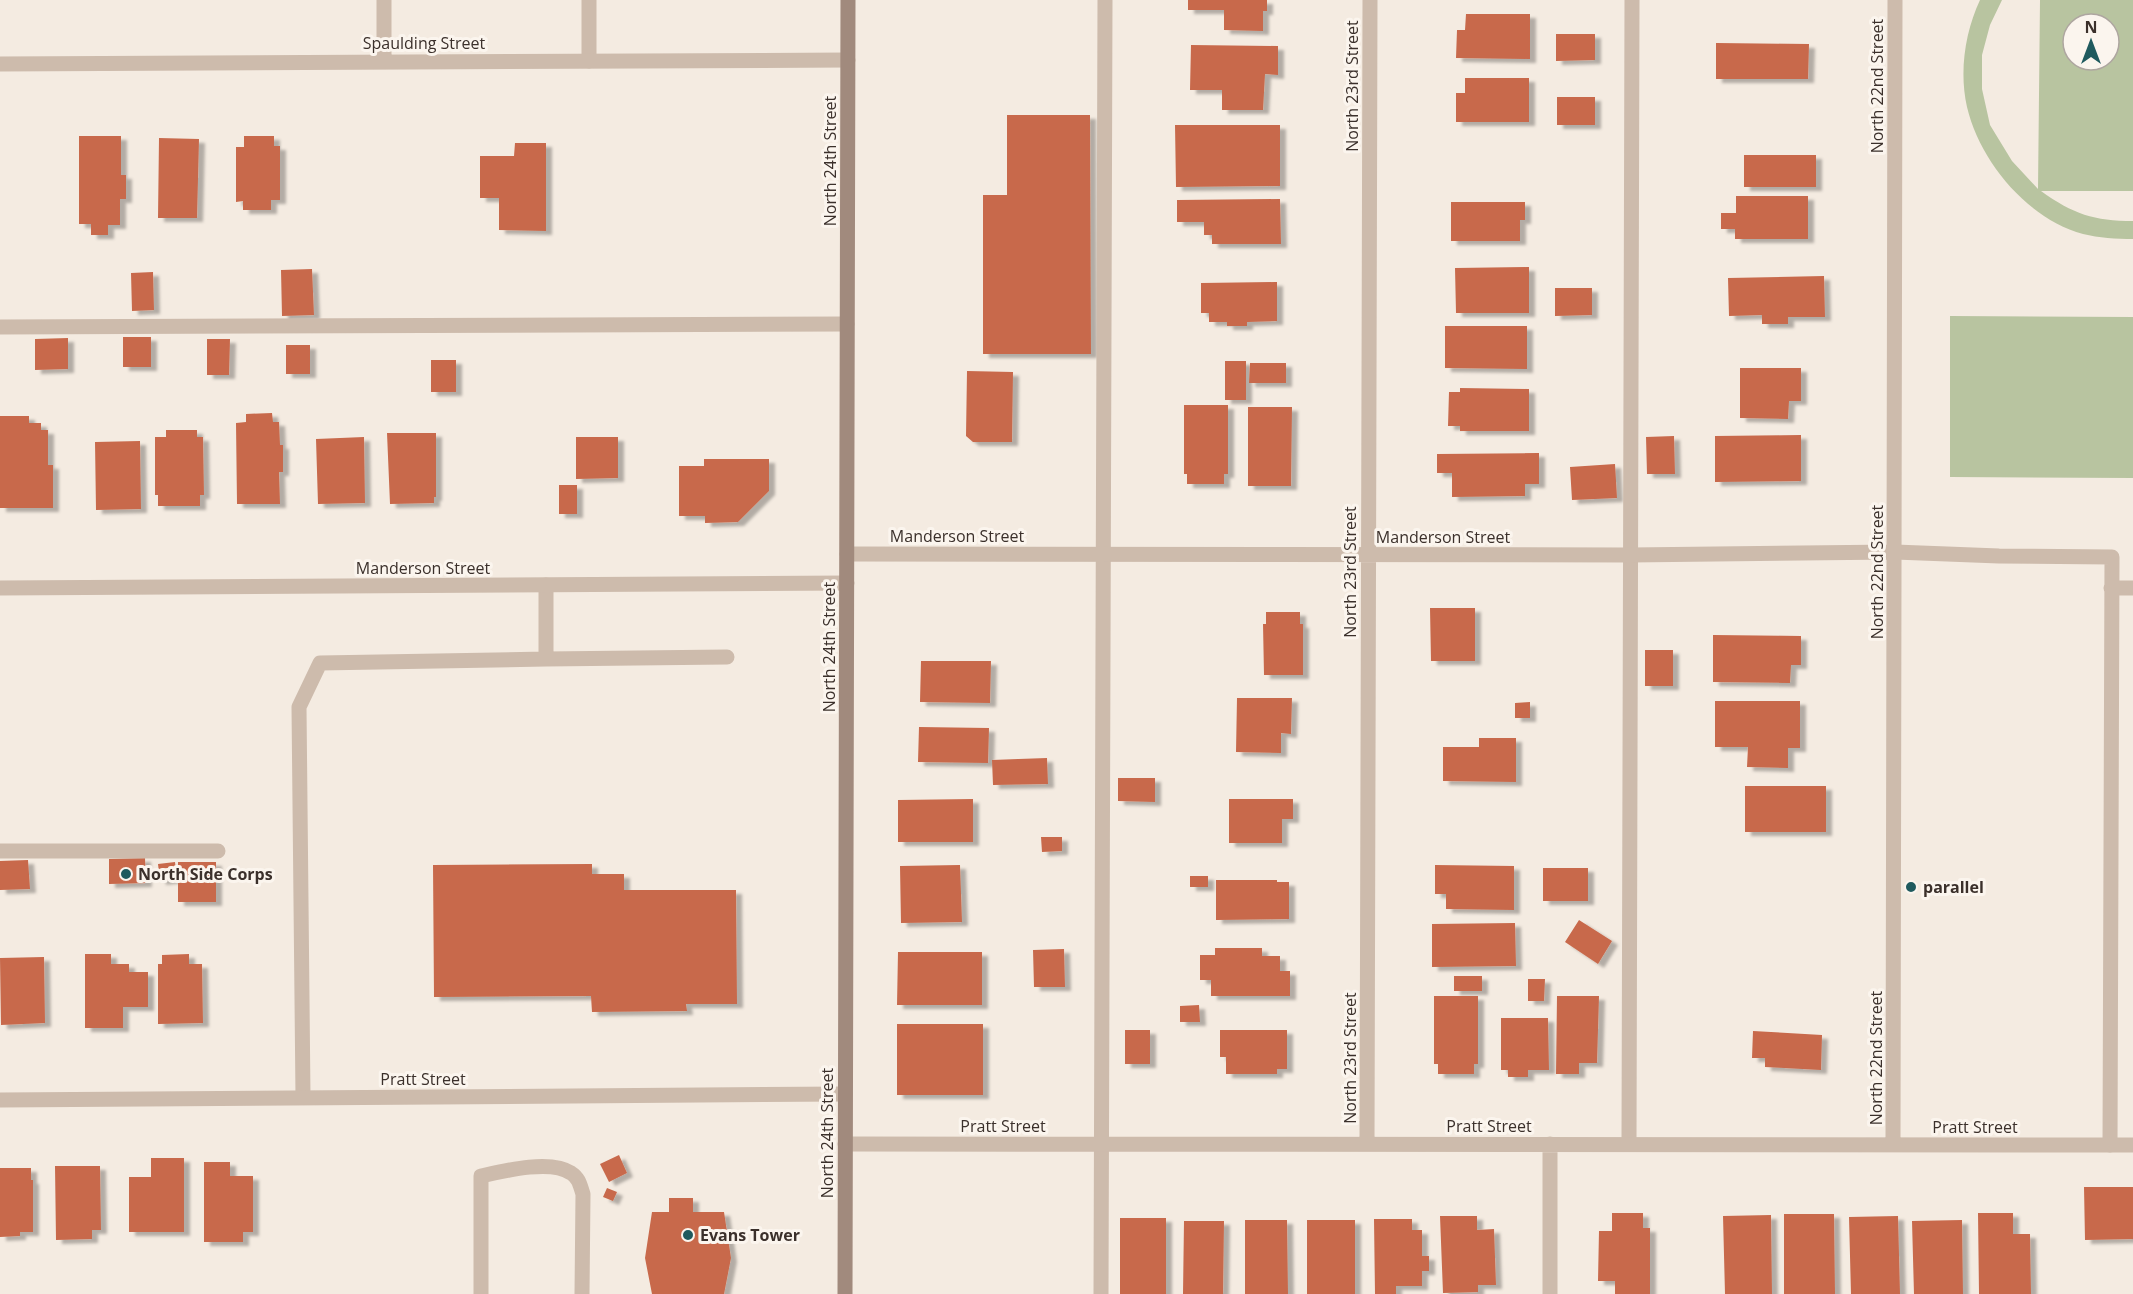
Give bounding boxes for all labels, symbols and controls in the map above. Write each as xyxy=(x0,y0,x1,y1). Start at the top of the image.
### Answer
north arrow xyxy=(2061,12,2121,72)
text: N xyxy=(2084,16,2098,38)
street label: North 22nd Street xyxy=(1866,18,1888,153)
street label: North 23rd Street xyxy=(1341,20,1363,152)
street label: Spaulding Street xyxy=(363,32,486,54)
street label: North 24th Street xyxy=(819,95,841,226)
street label: North 22nd Street xyxy=(1866,504,1888,639)
street label: North 23rd Street xyxy=(1339,506,1361,638)
street label: Manderson Street xyxy=(890,525,1024,547)
street label: Manderson Street xyxy=(1376,526,1510,548)
street label: Manderson Street xyxy=(356,557,490,579)
street label: North 24th Street xyxy=(818,581,840,712)
place label: North Side Corps xyxy=(138,863,273,885)
marker: North Side Corps xyxy=(119,867,133,881)
place label: parallel xyxy=(1923,876,1984,898)
marker: parallel xyxy=(1904,880,1918,894)
street label: North 22nd Street xyxy=(1865,990,1887,1125)
street label: North 23rd Street xyxy=(1339,992,1361,1124)
street label: North 24th Street xyxy=(816,1067,838,1198)
street label: Pratt Street xyxy=(380,1068,466,1090)
street label: Pratt Street xyxy=(960,1115,1046,1137)
street label: Pratt Street xyxy=(1446,1115,1532,1137)
street label: Pratt Street xyxy=(1932,1116,2018,1138)
place label: Evans Tower xyxy=(700,1224,800,1246)
marker: Evans Tower xyxy=(681,1228,695,1242)

